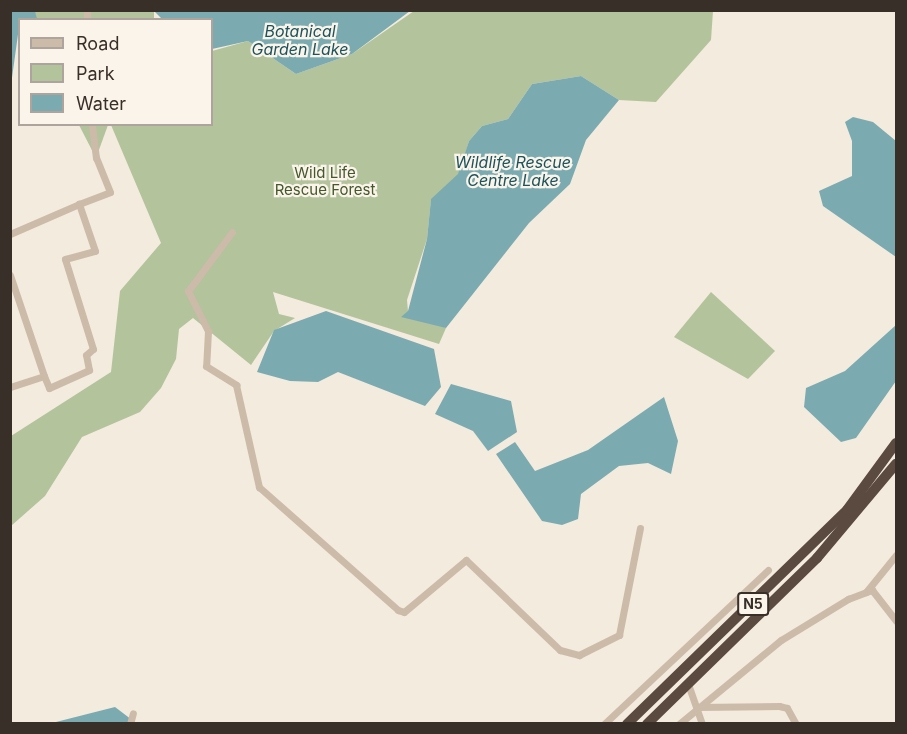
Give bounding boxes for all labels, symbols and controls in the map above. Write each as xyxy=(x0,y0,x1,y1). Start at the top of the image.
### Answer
legend xyxy=(18,18,213,126)
water label: Botanical Garden Lake xyxy=(252,21,348,59)
text: Road xyxy=(76,33,119,54)
text: Park xyxy=(76,63,115,84)
text: Water xyxy=(76,93,126,114)
water label: Wildlife Rescue Centre Lake xyxy=(455,152,571,190)
park label: Wild Life Rescue Forest xyxy=(275,163,375,198)
road number: N5 xyxy=(736,593,770,615)

